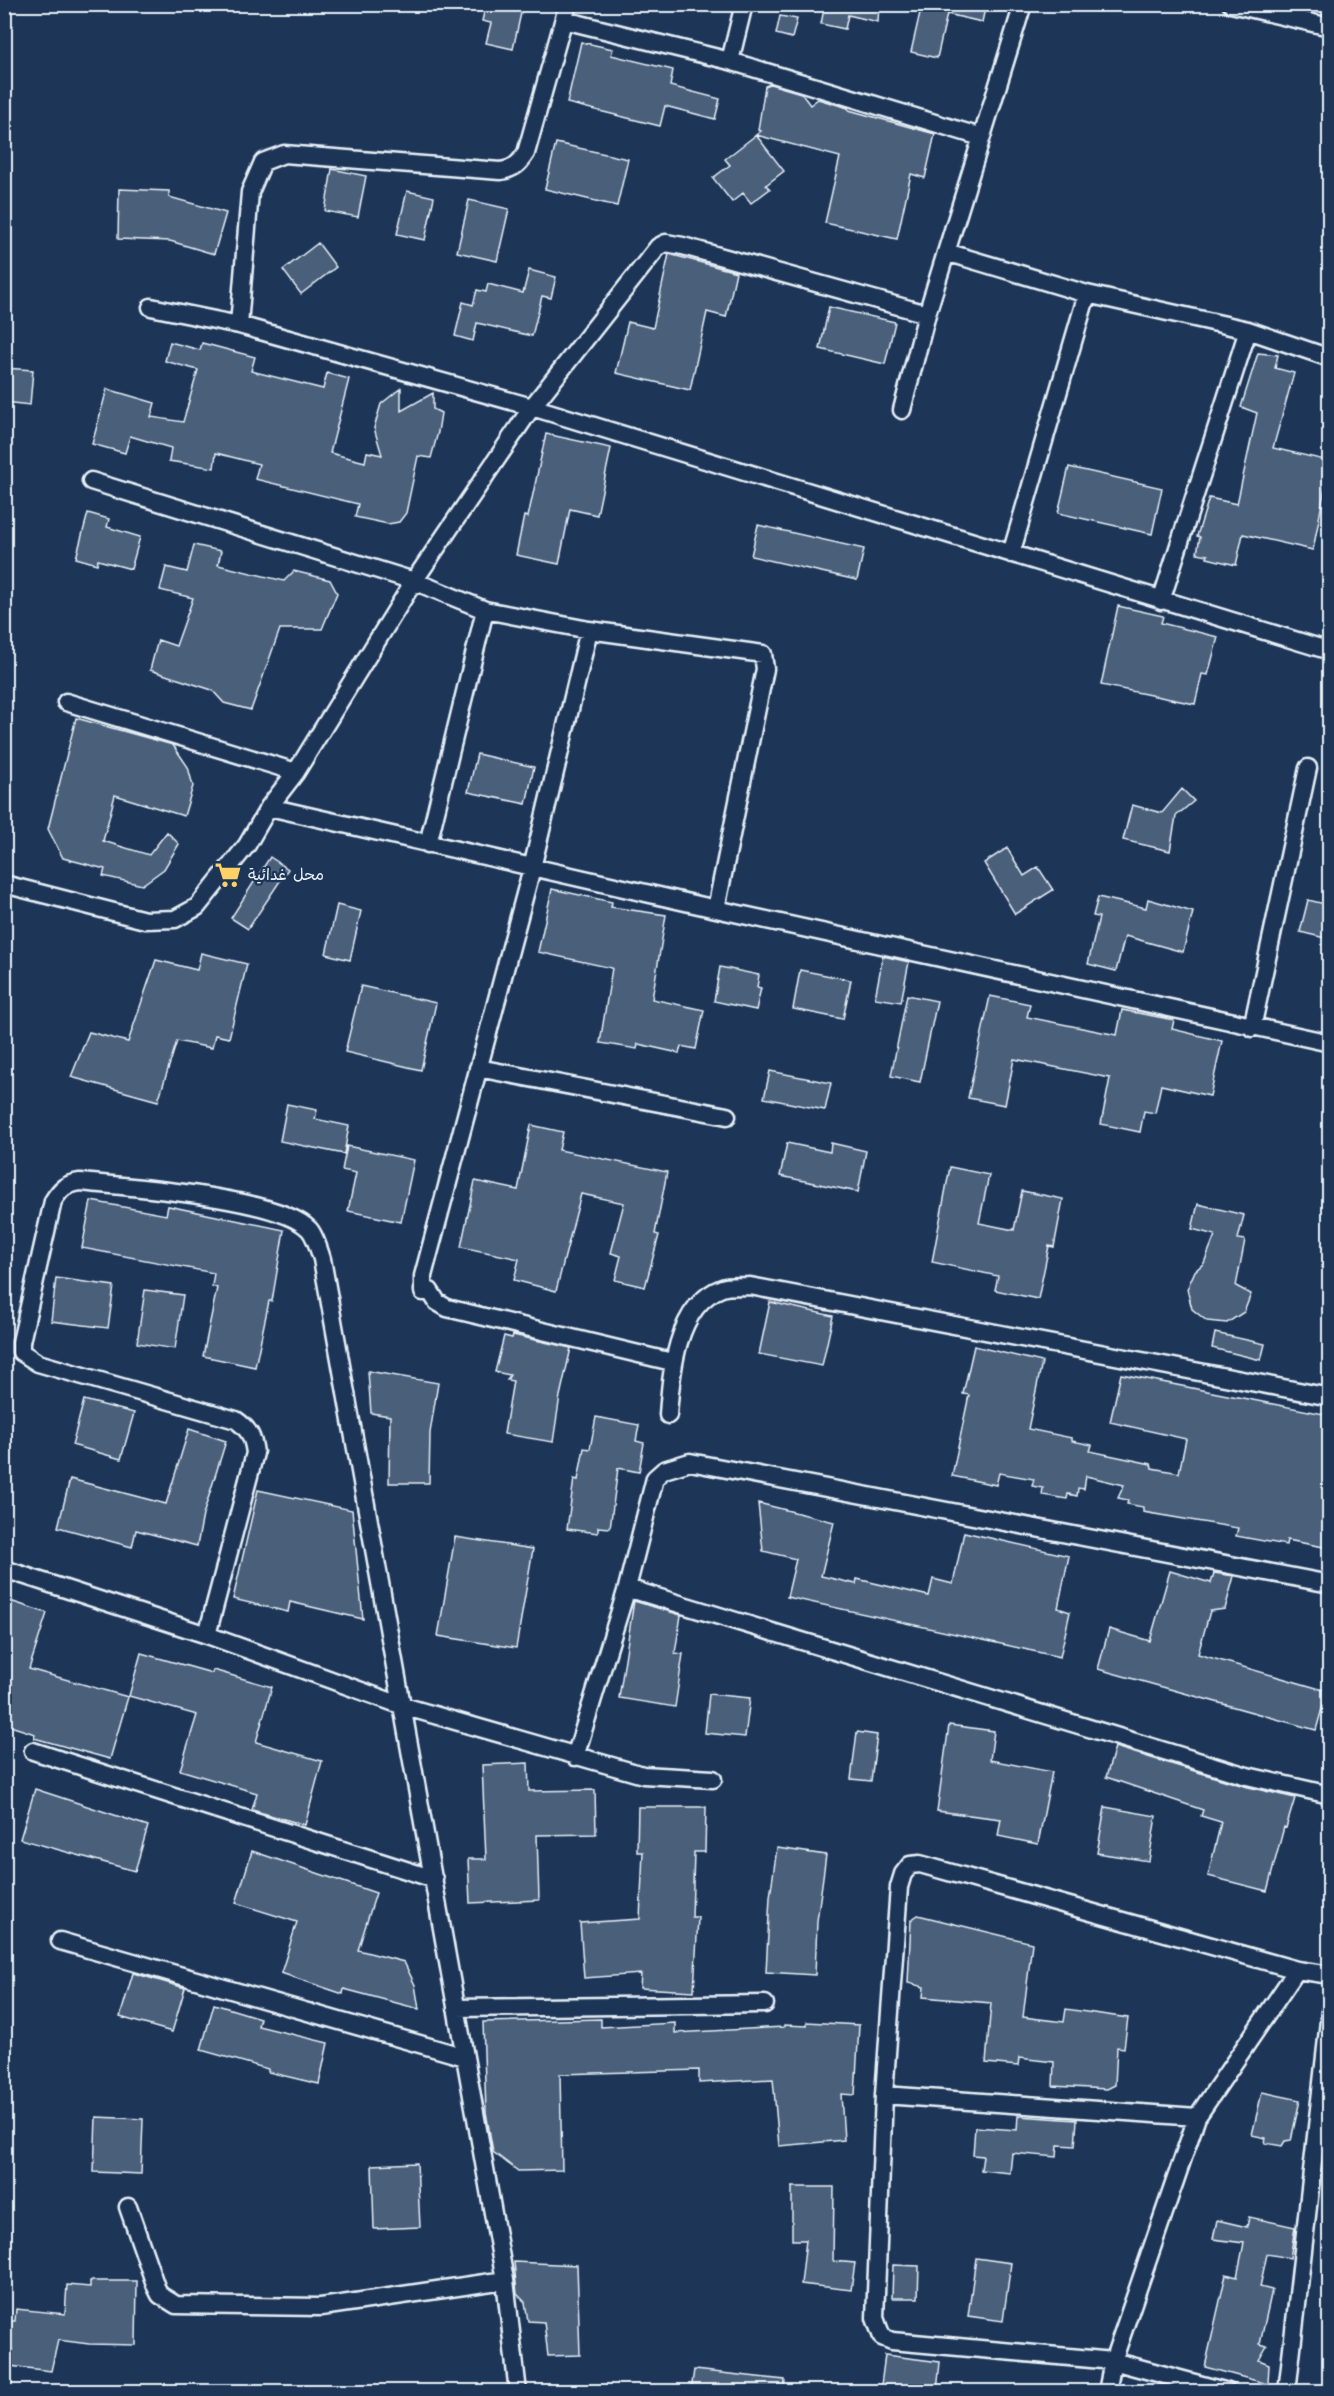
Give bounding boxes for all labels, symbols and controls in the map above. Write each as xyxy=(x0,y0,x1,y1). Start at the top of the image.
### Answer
supermarket icon: محل غدائية xyxy=(213,860,243,890)
place label: محل غدائية xyxy=(248,864,324,886)

